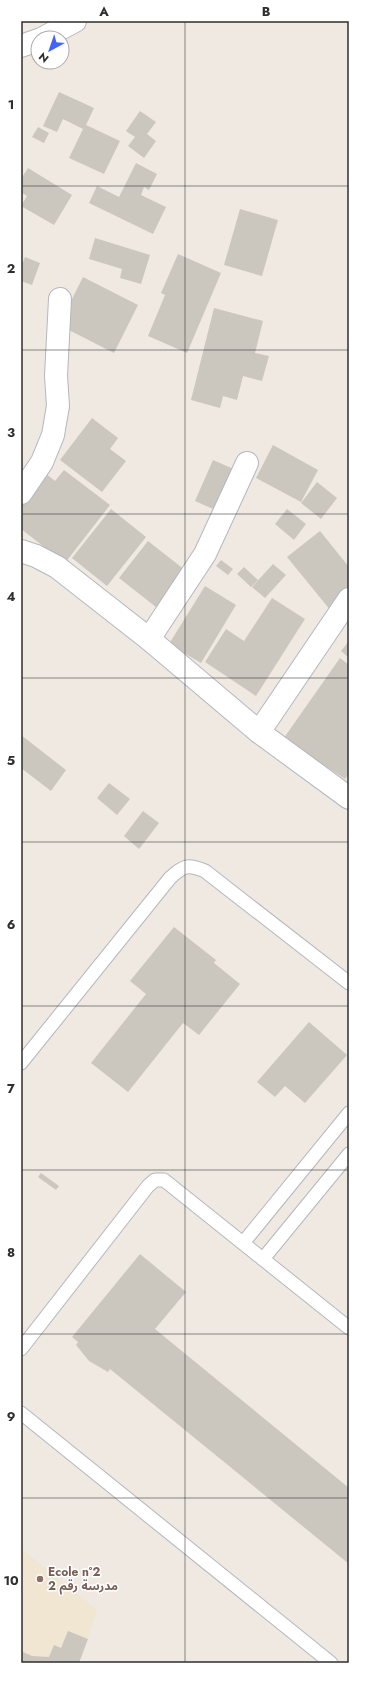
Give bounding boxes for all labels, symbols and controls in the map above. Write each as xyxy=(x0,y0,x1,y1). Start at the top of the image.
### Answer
text: A xyxy=(98,2,109,21)
text: B xyxy=(262,2,271,21)
north arrow xyxy=(30,30,70,70)
text: N xyxy=(35,49,52,67)
text: 1 xyxy=(8,95,14,114)
text: 2 xyxy=(7,259,15,278)
text: 3 xyxy=(7,423,15,442)
text: 4 xyxy=(6,587,16,606)
text: 5 xyxy=(7,751,15,770)
text: 6 xyxy=(7,915,16,934)
text: 7 xyxy=(7,1079,15,1098)
text: 8 xyxy=(7,1243,15,1262)
text: 9 xyxy=(7,1407,16,1426)
place label: Ecole n°2 مدرسة رقم 2 xyxy=(48,1563,118,1595)
text: 10 xyxy=(3,1571,19,1590)
marker: Ecole n°2 مدرسة رقم 2 xyxy=(35,1574,45,1584)

